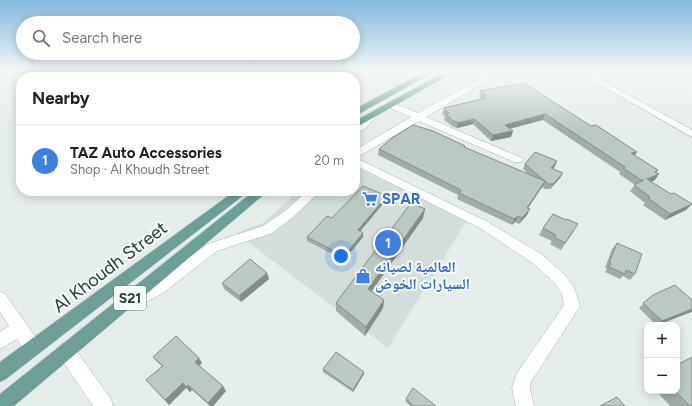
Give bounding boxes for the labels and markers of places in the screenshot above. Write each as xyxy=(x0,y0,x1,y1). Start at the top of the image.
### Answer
supermarket icon: SPAR xyxy=(361,190,379,208)
place label: SPAR xyxy=(382,190,421,208)
pin: 1 xyxy=(375,228,401,258)
place label: العالمية لصيانه السيارات الخوض xyxy=(375,258,470,293)
shop icon: العالمية لصيانه السيارات الخوض xyxy=(354,267,372,285)

